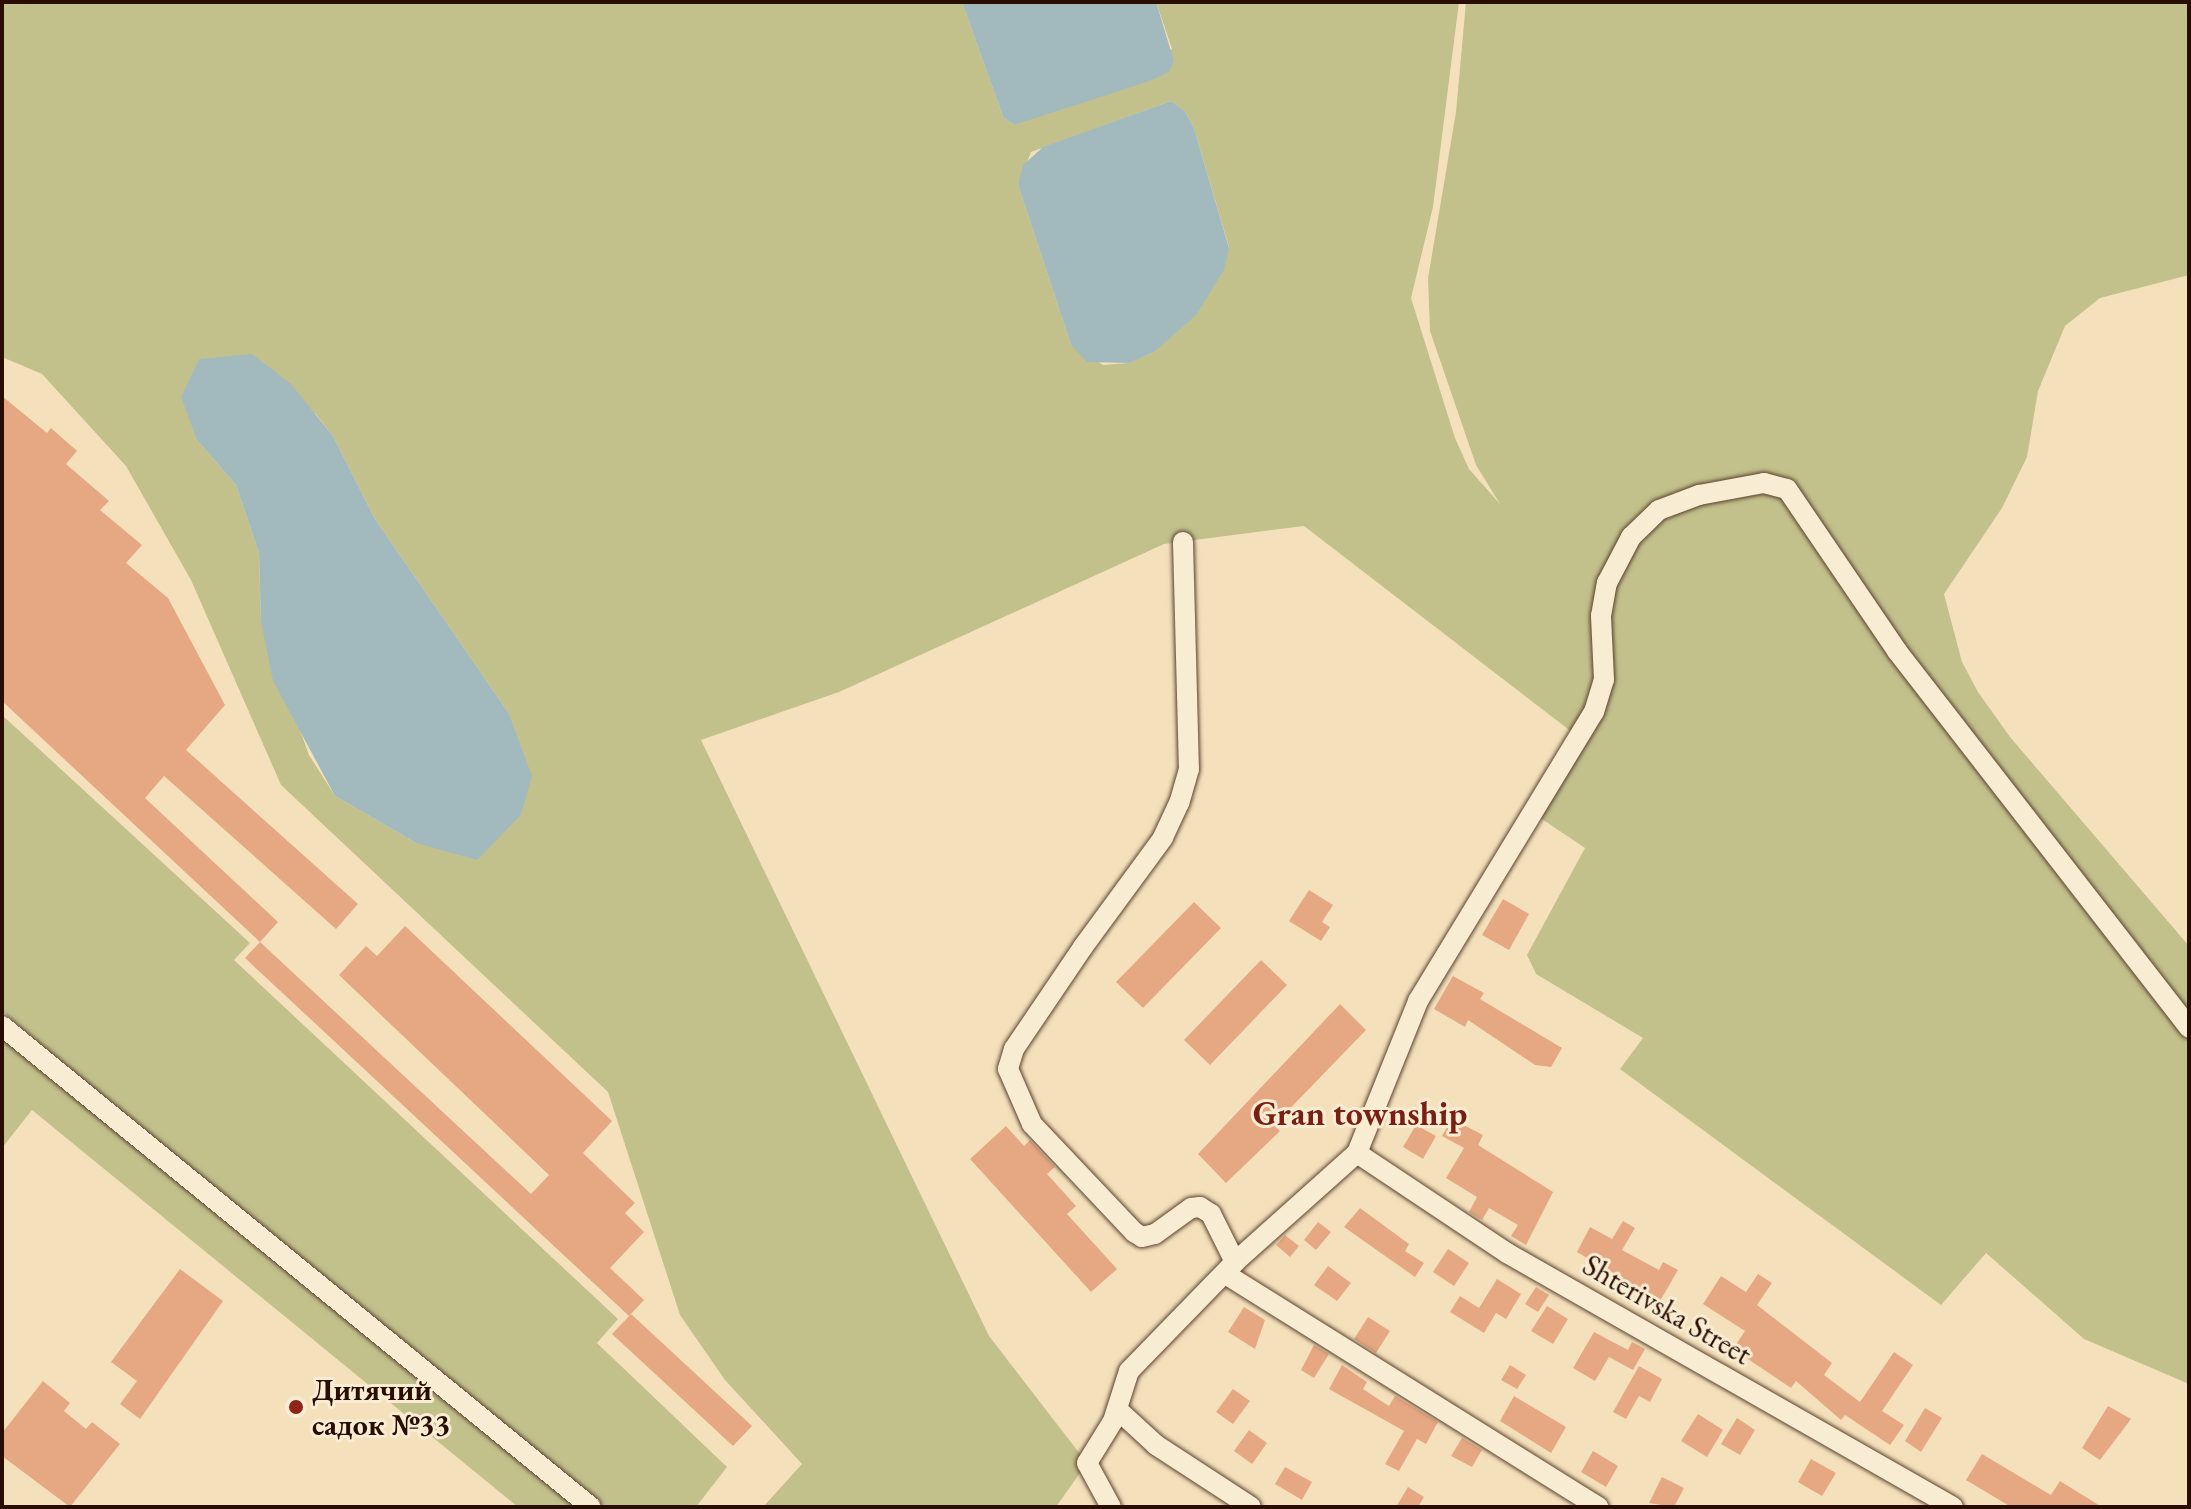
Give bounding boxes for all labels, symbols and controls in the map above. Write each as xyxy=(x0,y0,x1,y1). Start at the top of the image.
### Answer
district label: Gran township xyxy=(1253,1094,1467,1134)
street label: Shterivska Street xyxy=(1576,1247,1758,1373)
place label: Дитячий садок №33 xyxy=(312,1372,450,1442)
marker: Дитячий садок №33 xyxy=(287,1398,305,1416)

